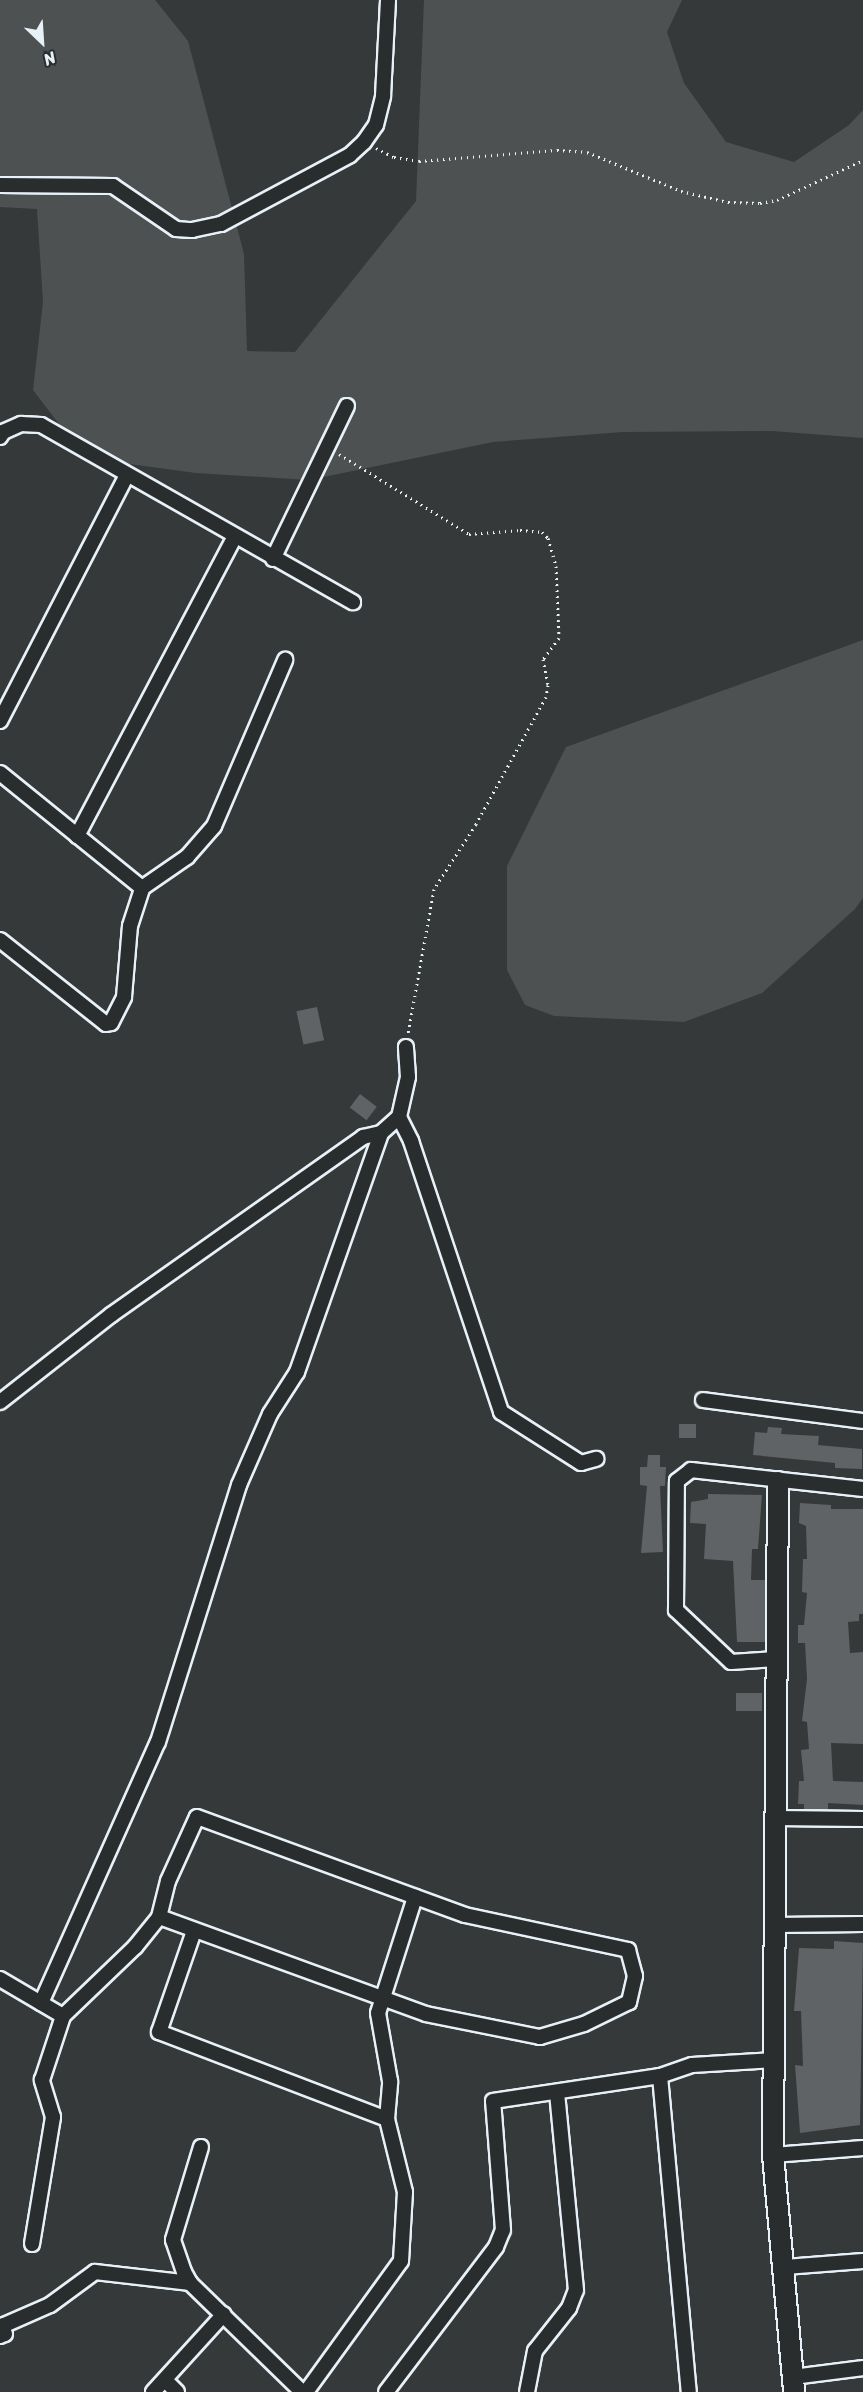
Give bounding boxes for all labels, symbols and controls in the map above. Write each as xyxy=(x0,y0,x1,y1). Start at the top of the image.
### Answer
north arrow xyxy=(12,12,72,72)
text: N xyxy=(39,43,61,74)

